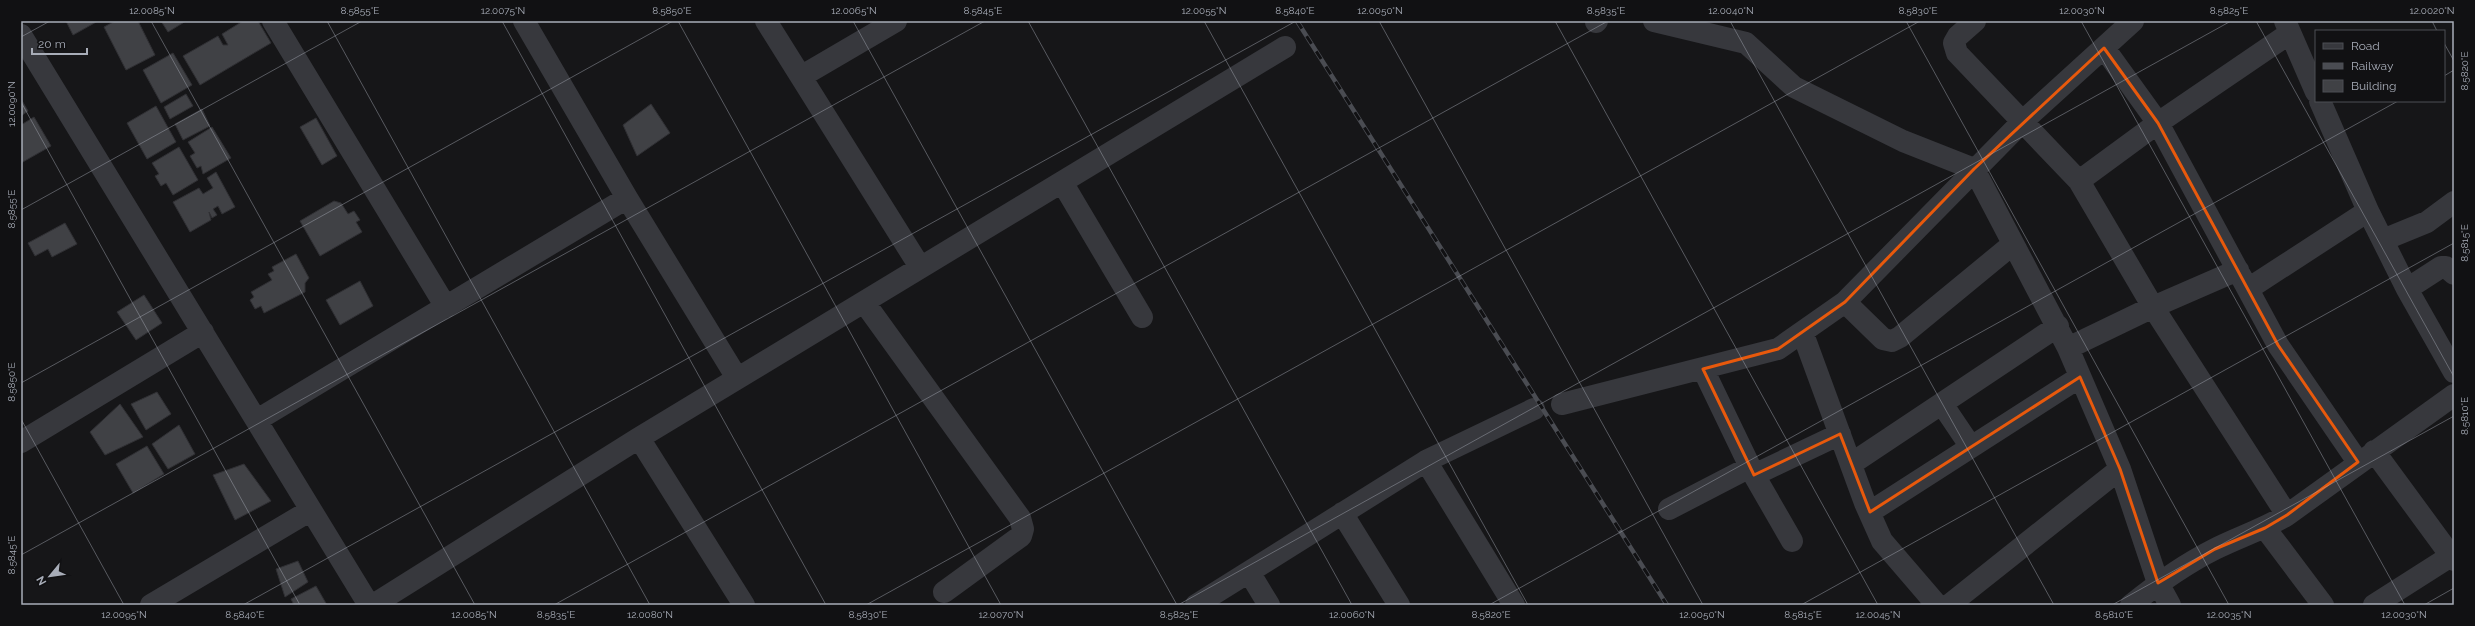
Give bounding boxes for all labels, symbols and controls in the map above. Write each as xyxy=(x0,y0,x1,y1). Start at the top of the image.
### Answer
text: 12.0085°N xyxy=(129,5,175,16)
text: 8.5855°E xyxy=(341,5,379,16)
text: 12.0075°N xyxy=(481,5,525,16)
text: 8.5850°E xyxy=(652,5,692,16)
text: 12.0065°N xyxy=(831,5,877,16)
text: 8.5845°E xyxy=(964,5,1002,16)
text: 12.0055°N xyxy=(1182,5,1226,16)
text: 8.5840°E xyxy=(1275,5,1315,16)
text: 12.0050°N xyxy=(1357,5,1403,16)
text: 8.5835°E xyxy=(1587,5,1625,16)
text: 12.0040°N xyxy=(1708,5,1754,16)
text: 8.5830°E xyxy=(1898,5,1938,16)
text: 12.0030°N xyxy=(2059,5,2105,16)
text: 8.5825°E xyxy=(2210,5,2248,16)
text: 12.0020°N xyxy=(2409,5,2455,16)
scale bar xyxy=(32,30,87,56)
legend xyxy=(2315,30,2445,102)
text: 20 m xyxy=(38,37,66,51)
text: Road xyxy=(2351,39,2380,53)
text: 8.5820°E xyxy=(2459,51,2470,91)
text: Railway xyxy=(2351,59,2394,73)
text: Building xyxy=(2351,79,2397,93)
text: 12.0090°N xyxy=(6,81,17,127)
text: 8.5855°E xyxy=(6,190,17,228)
text: 8.5815°E xyxy=(2459,224,2470,262)
text: 8.5850°E xyxy=(6,362,17,402)
text: 8.5810°E xyxy=(2459,397,2470,435)
text: 8.5845°E xyxy=(6,536,17,574)
north arrow xyxy=(30,556,70,596)
text: N xyxy=(34,574,49,587)
text: 12.0095°N xyxy=(101,609,147,620)
text: 8.5840°E xyxy=(225,609,265,620)
text: 12.0085°N xyxy=(451,609,497,620)
text: 8.5835°E xyxy=(537,609,575,620)
text: 12.0080°N xyxy=(627,609,673,620)
text: 8.5830°E xyxy=(848,609,888,620)
text: 12.0070°N xyxy=(978,609,1024,620)
text: 8.5825°E xyxy=(1160,609,1198,620)
text: 12.0060°N xyxy=(1329,609,1375,620)
text: 8.5820°E xyxy=(1471,609,1511,620)
text: 12.0050°N xyxy=(1679,609,1725,620)
text: 8.5815°E xyxy=(1784,609,1822,620)
text: 12.0045°N xyxy=(1856,609,1900,620)
text: 8.5810°E xyxy=(2095,609,2133,620)
text: 12.0035°N xyxy=(2207,609,2251,620)
text: 12.0030°N xyxy=(2381,609,2427,620)

